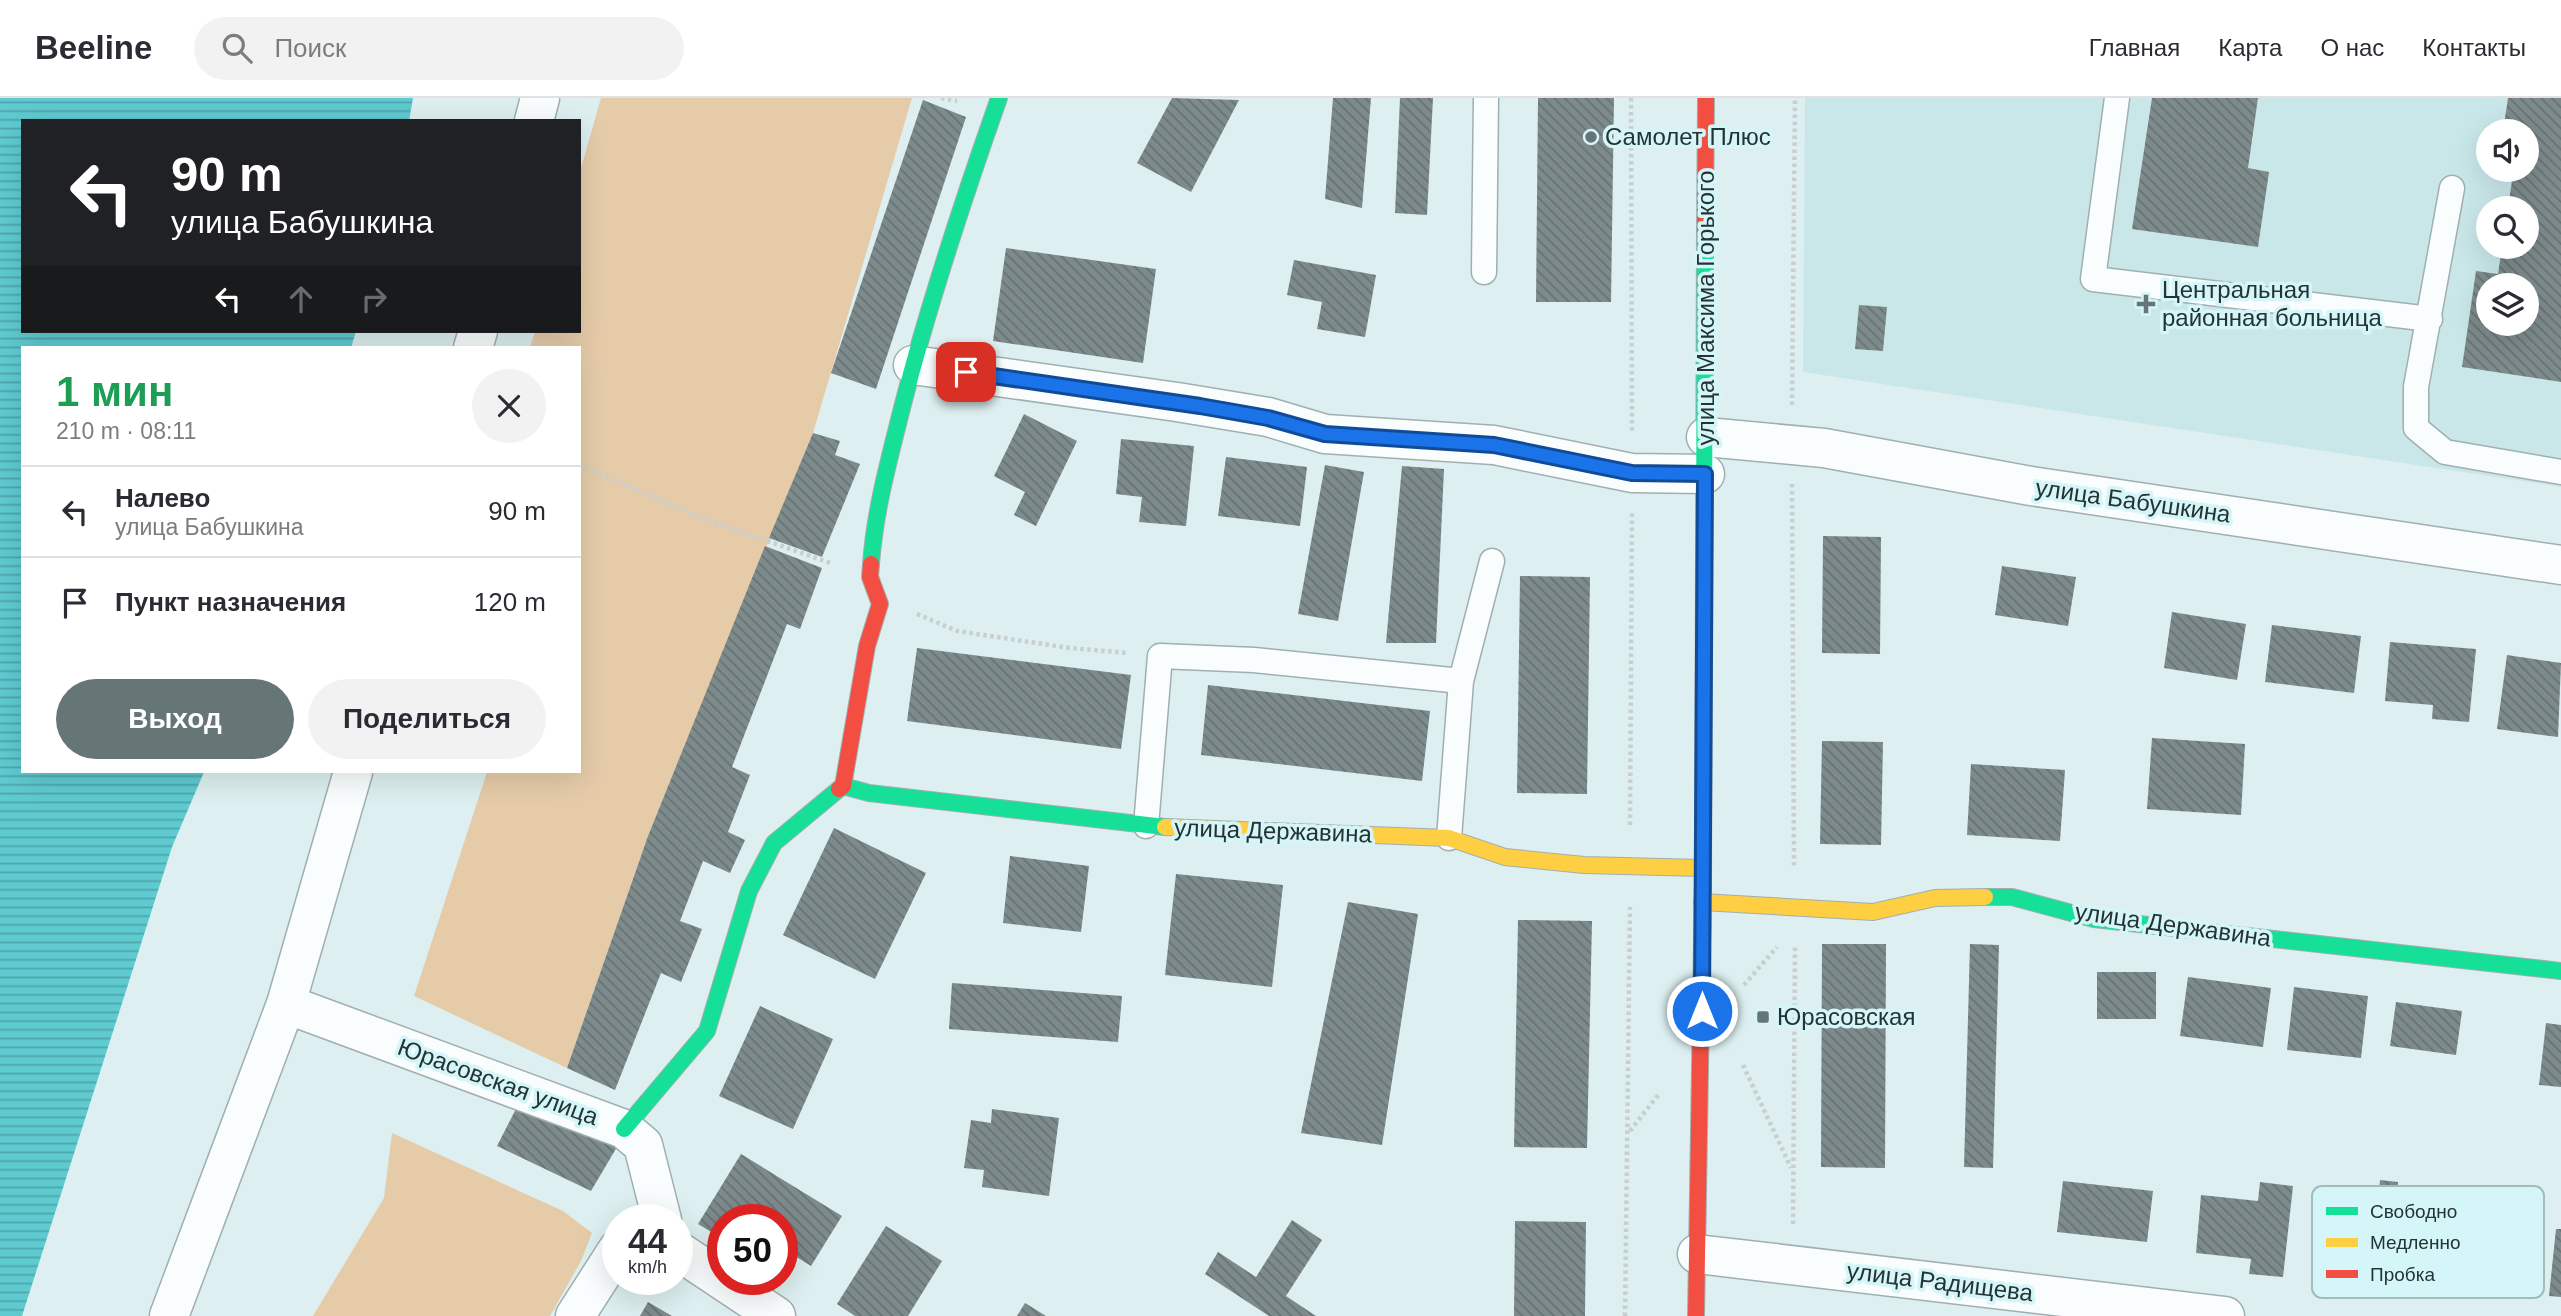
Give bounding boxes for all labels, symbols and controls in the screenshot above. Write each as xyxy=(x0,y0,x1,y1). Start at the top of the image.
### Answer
search box xyxy=(194,17,684,80)
text: Beeline xyxy=(35,29,152,66)
icon: search xyxy=(218,29,256,67)
text: Поиск xyxy=(274,33,346,63)
text: Главная xyxy=(2089,34,2180,61)
text: Карта xyxy=(2218,34,2282,61)
text: О нас xyxy=(2320,34,2384,61)
text: Контакты xyxy=(2422,34,2526,61)
map controls xyxy=(2476,119,2539,336)
button: sound xyxy=(2476,119,2539,182)
place label: Самолет Плюс xyxy=(1605,123,1771,150)
marker: Самолет Плюс xyxy=(1583,129,1599,145)
icon: left xyxy=(56,147,147,238)
text: 90 m xyxy=(171,147,283,201)
street label: улица Максима Горького xyxy=(1692,170,1719,446)
button: search xyxy=(2476,196,2539,259)
text: улица Бабушкина xyxy=(171,204,433,240)
button: layers xyxy=(2476,273,2539,336)
place label: Центральная районная больница xyxy=(2162,276,2382,331)
icon: left xyxy=(209,280,247,318)
icon: ahead xyxy=(282,280,320,318)
icon: right xyxy=(355,280,393,318)
marker: Центральная районная больница xyxy=(2136,294,2156,314)
pin xyxy=(936,342,996,402)
icon: arrive xyxy=(947,353,985,391)
text: 1 мин xyxy=(56,368,173,415)
button: close xyxy=(472,369,546,443)
text: 210 m · 08:11 xyxy=(56,418,196,444)
street label: улица Бабушкина xyxy=(2034,473,2233,528)
text: Налево xyxy=(115,483,210,513)
icon: left xyxy=(56,493,94,531)
text: 90 m xyxy=(488,496,546,526)
text: улица Бабушкина xyxy=(115,514,304,540)
icon: arrive xyxy=(56,584,94,622)
text: Пункт назначения xyxy=(115,587,346,617)
text: 120 m xyxy=(474,587,546,617)
button: Выход xyxy=(56,679,294,759)
button: Поделиться xyxy=(308,679,546,759)
street label: улица Державина xyxy=(1174,814,1373,847)
street label: улица Державина xyxy=(2073,897,2274,952)
position arrow xyxy=(1665,974,1739,1048)
place label: Юрасовская xyxy=(1777,1003,1915,1030)
marker: Юрасовская xyxy=(1755,1009,1771,1025)
street label: Юрасовская улица xyxy=(394,1033,603,1131)
legend xyxy=(2312,1186,2544,1298)
text: Свободно xyxy=(2370,1201,2457,1222)
speed limit sign: 50 xyxy=(707,1204,798,1295)
text: 44 xyxy=(628,1221,667,1260)
text: Медленно xyxy=(2370,1232,2460,1253)
text: km/h xyxy=(628,1257,667,1277)
street label: улица Радищева xyxy=(1845,1257,2035,1306)
text: Пробка xyxy=(2370,1264,2435,1285)

